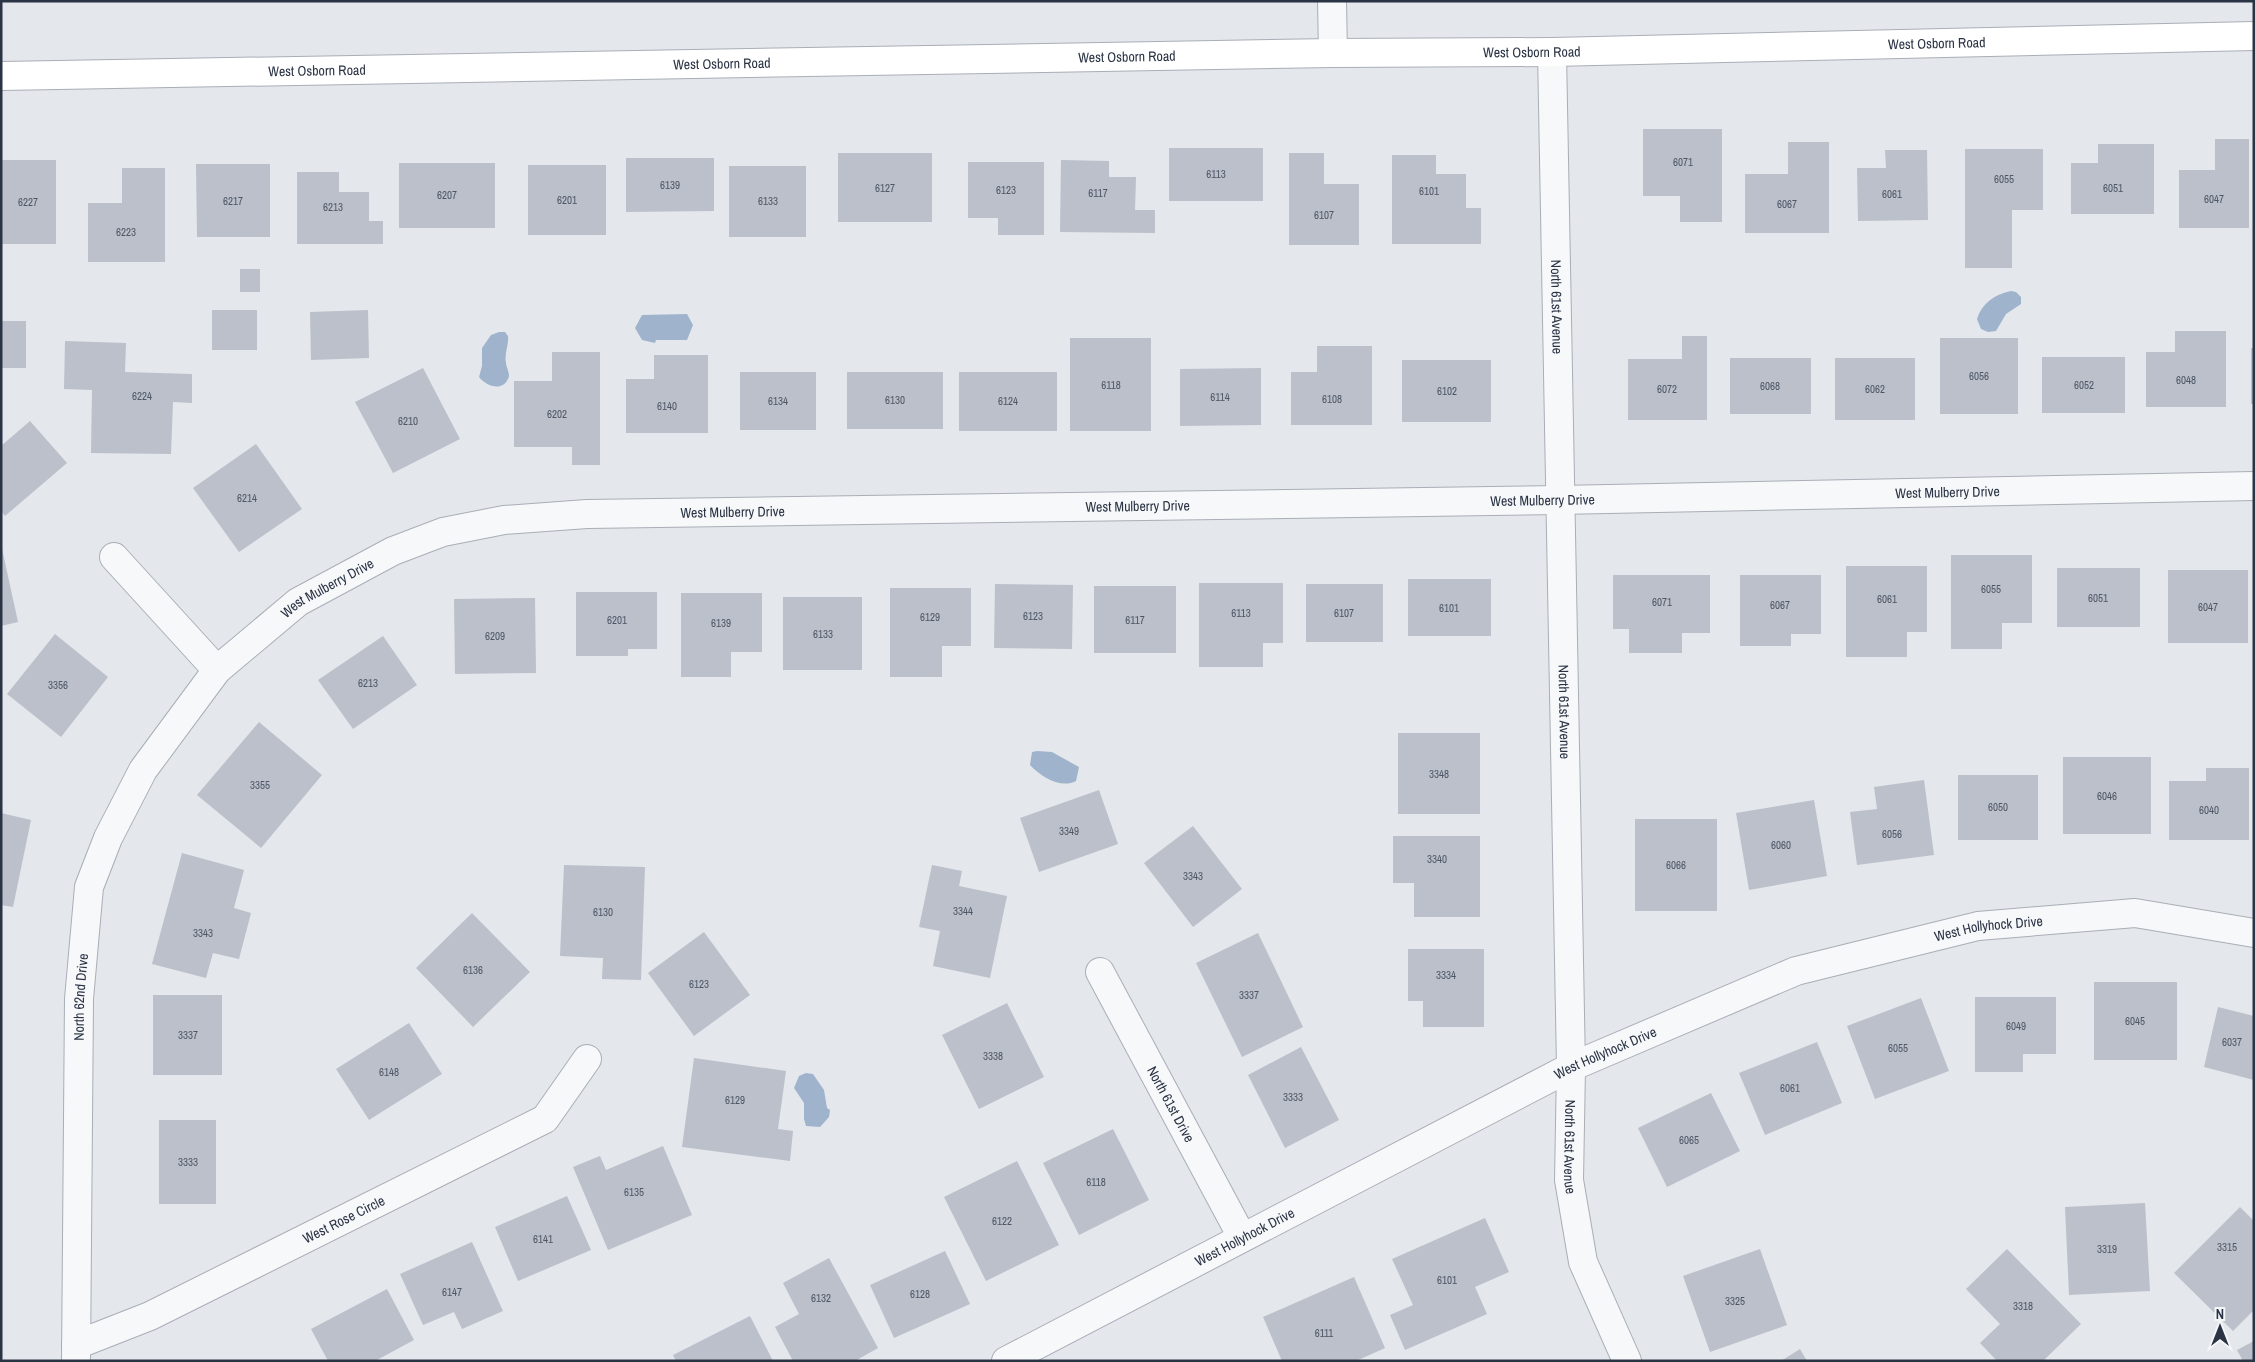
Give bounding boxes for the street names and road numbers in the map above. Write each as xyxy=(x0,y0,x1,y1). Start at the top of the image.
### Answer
street label: West Osborn Road xyxy=(1888,33,1986,53)
street label: West Osborn Road xyxy=(1483,42,1581,61)
street label: West Osborn Road xyxy=(1078,47,1176,66)
street label: West Osborn Road xyxy=(673,54,771,73)
street label: West Osborn Road xyxy=(268,61,366,80)
street label: North 61st Avenue xyxy=(1547,260,1567,354)
street label: West Mulberry Drive xyxy=(1895,482,2000,502)
street label: West Mulberry Drive xyxy=(1490,490,1595,510)
street label: West Mulberry Drive xyxy=(1085,496,1190,516)
street label: West Mulberry Drive xyxy=(680,502,785,522)
street label: West Mulberry Drive xyxy=(277,554,377,622)
street label: North 61st Avenue xyxy=(1554,665,1574,759)
street label: West Hollyhock Drive xyxy=(1932,912,2043,946)
street label: North 62nd Drive xyxy=(70,953,92,1041)
street label: West Hollyhock Drive xyxy=(1551,1023,1659,1083)
street label: North 61st Drive xyxy=(1143,1063,1199,1145)
street label: North 61st Avenue xyxy=(1560,1099,1580,1195)
street label: West Rose Circle xyxy=(300,1191,388,1247)
street label: West Hollyhock Drive xyxy=(1192,1204,1297,1270)

